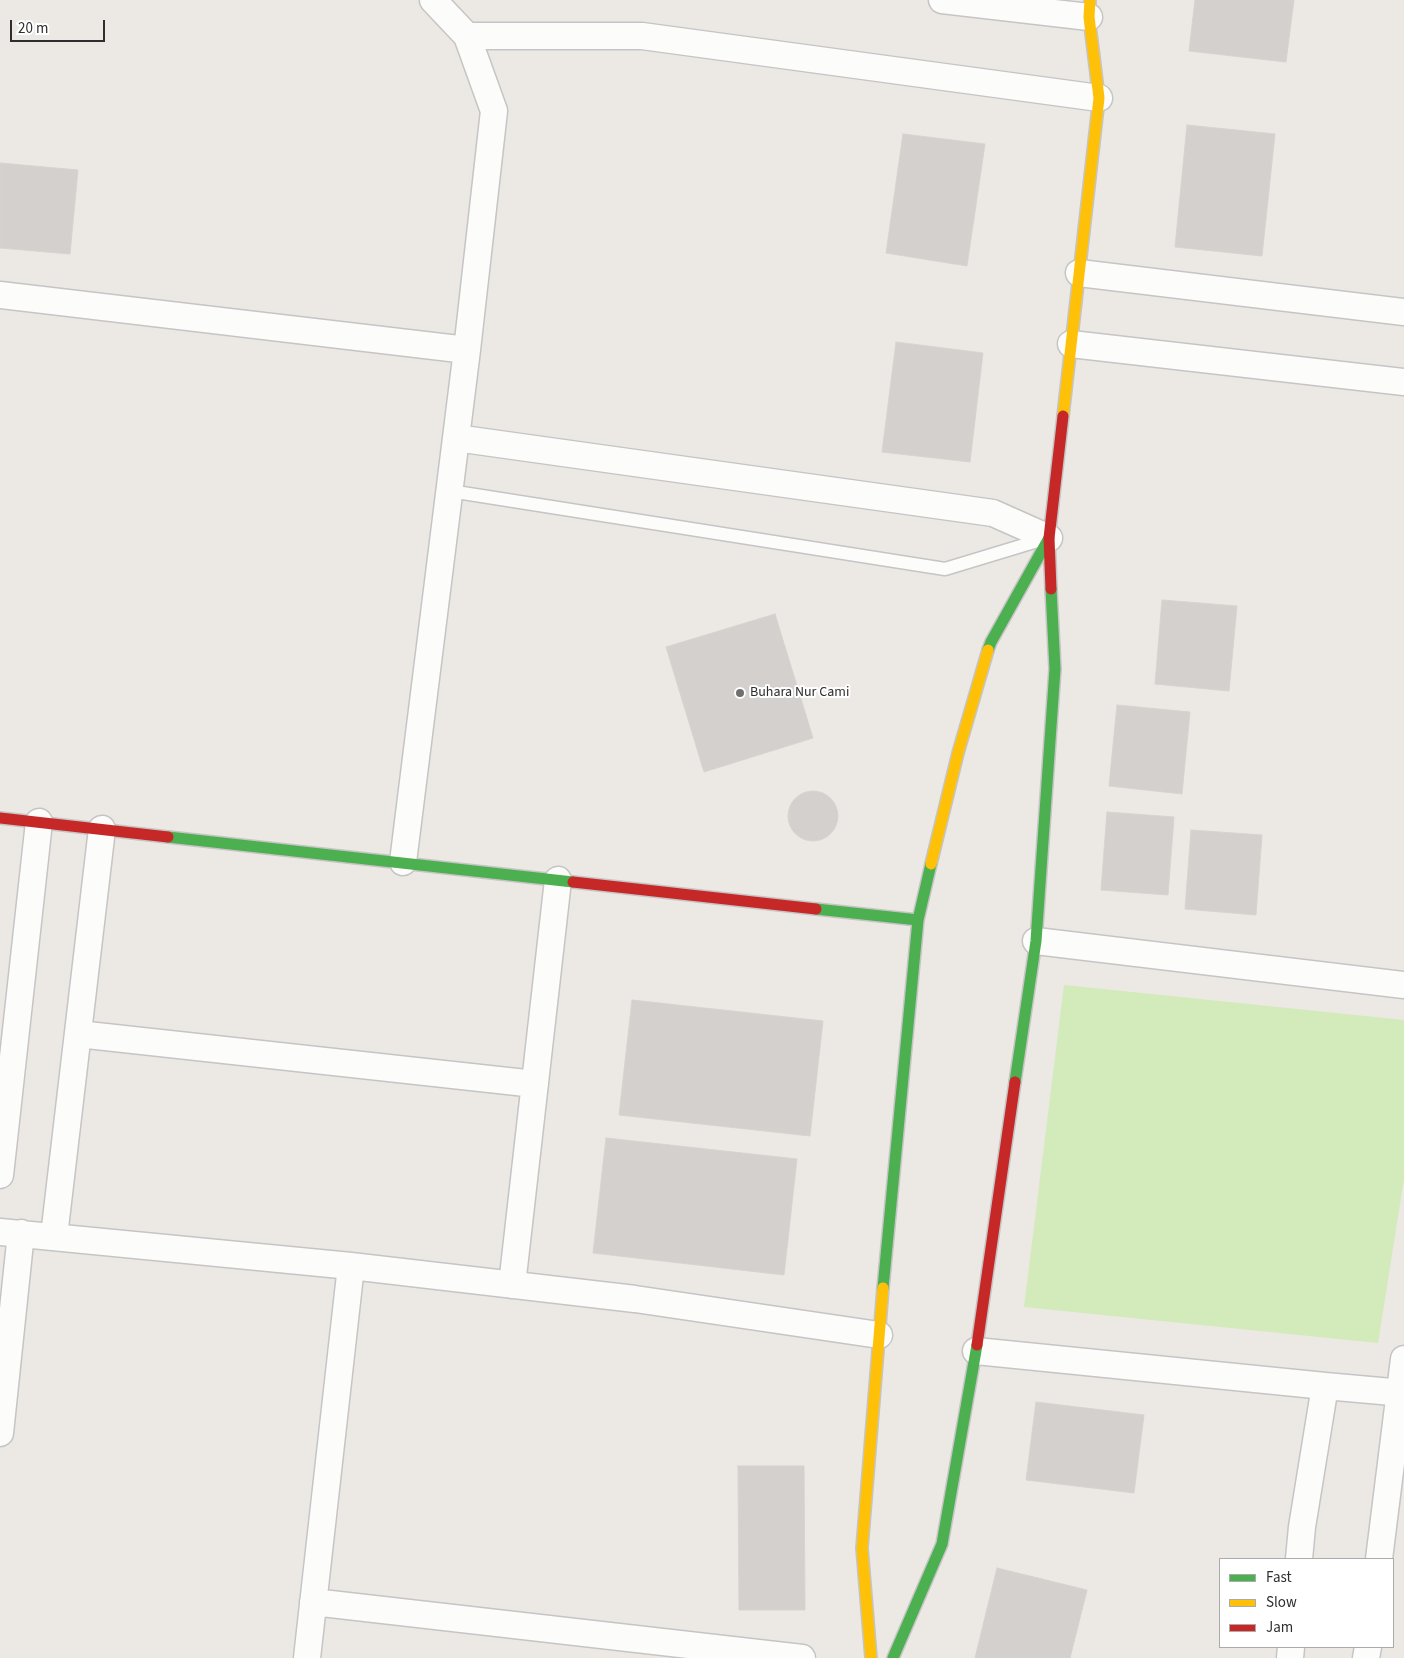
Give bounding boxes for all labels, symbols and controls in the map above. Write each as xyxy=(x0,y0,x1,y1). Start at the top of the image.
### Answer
scale bar xyxy=(12,10,108,42)
text: 20 m xyxy=(18,18,48,39)
place label: Buhara Nur Cami xyxy=(750,685,849,701)
marker: Buhara Nur Cami xyxy=(734,687,746,699)
legend xyxy=(1219,1558,1394,1648)
text: Fast xyxy=(1266,1567,1292,1588)
text: Slow xyxy=(1266,1592,1297,1613)
text: Jam xyxy=(1266,1617,1293,1638)

